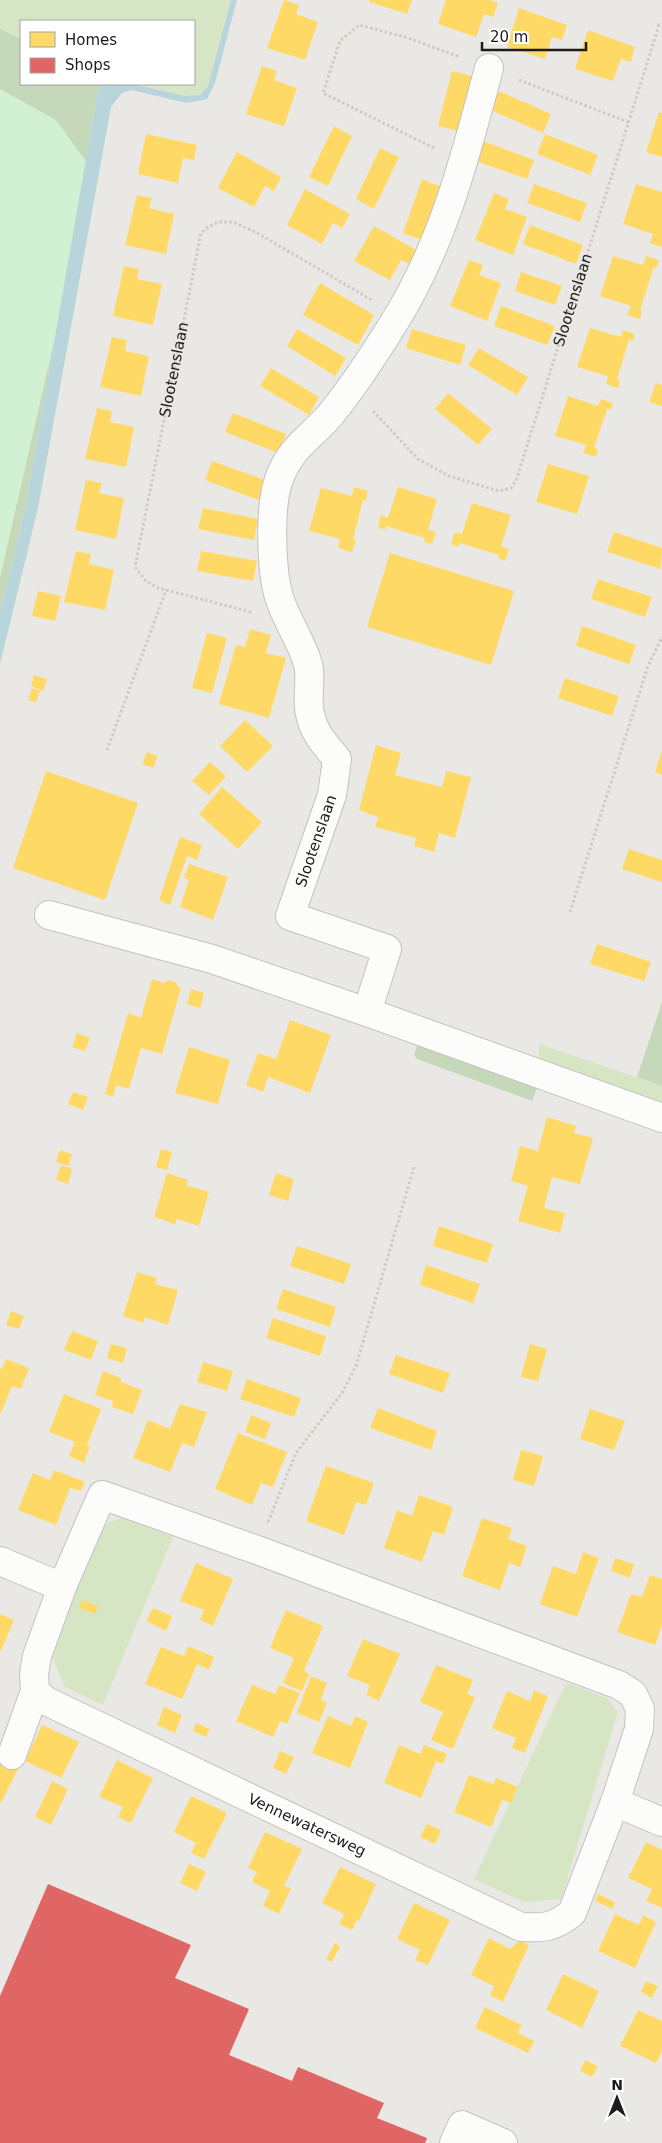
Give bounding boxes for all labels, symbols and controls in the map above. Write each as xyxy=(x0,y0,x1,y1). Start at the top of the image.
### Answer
legend xyxy=(20,20,195,85)
scale bar xyxy=(482,20,586,52)
text: 20 m xyxy=(490,28,528,46)
text: Homes xyxy=(65,31,117,49)
text: Shops xyxy=(65,56,111,74)
street label: Slootenslaan xyxy=(550,251,596,349)
street label: Slootenslaan xyxy=(156,320,192,419)
street label: Slootenslaan xyxy=(292,792,340,890)
street label: Vennewatersweg xyxy=(245,1790,369,1860)
north arrow xyxy=(592,2073,642,2123)
text: N xyxy=(611,2077,623,2093)

